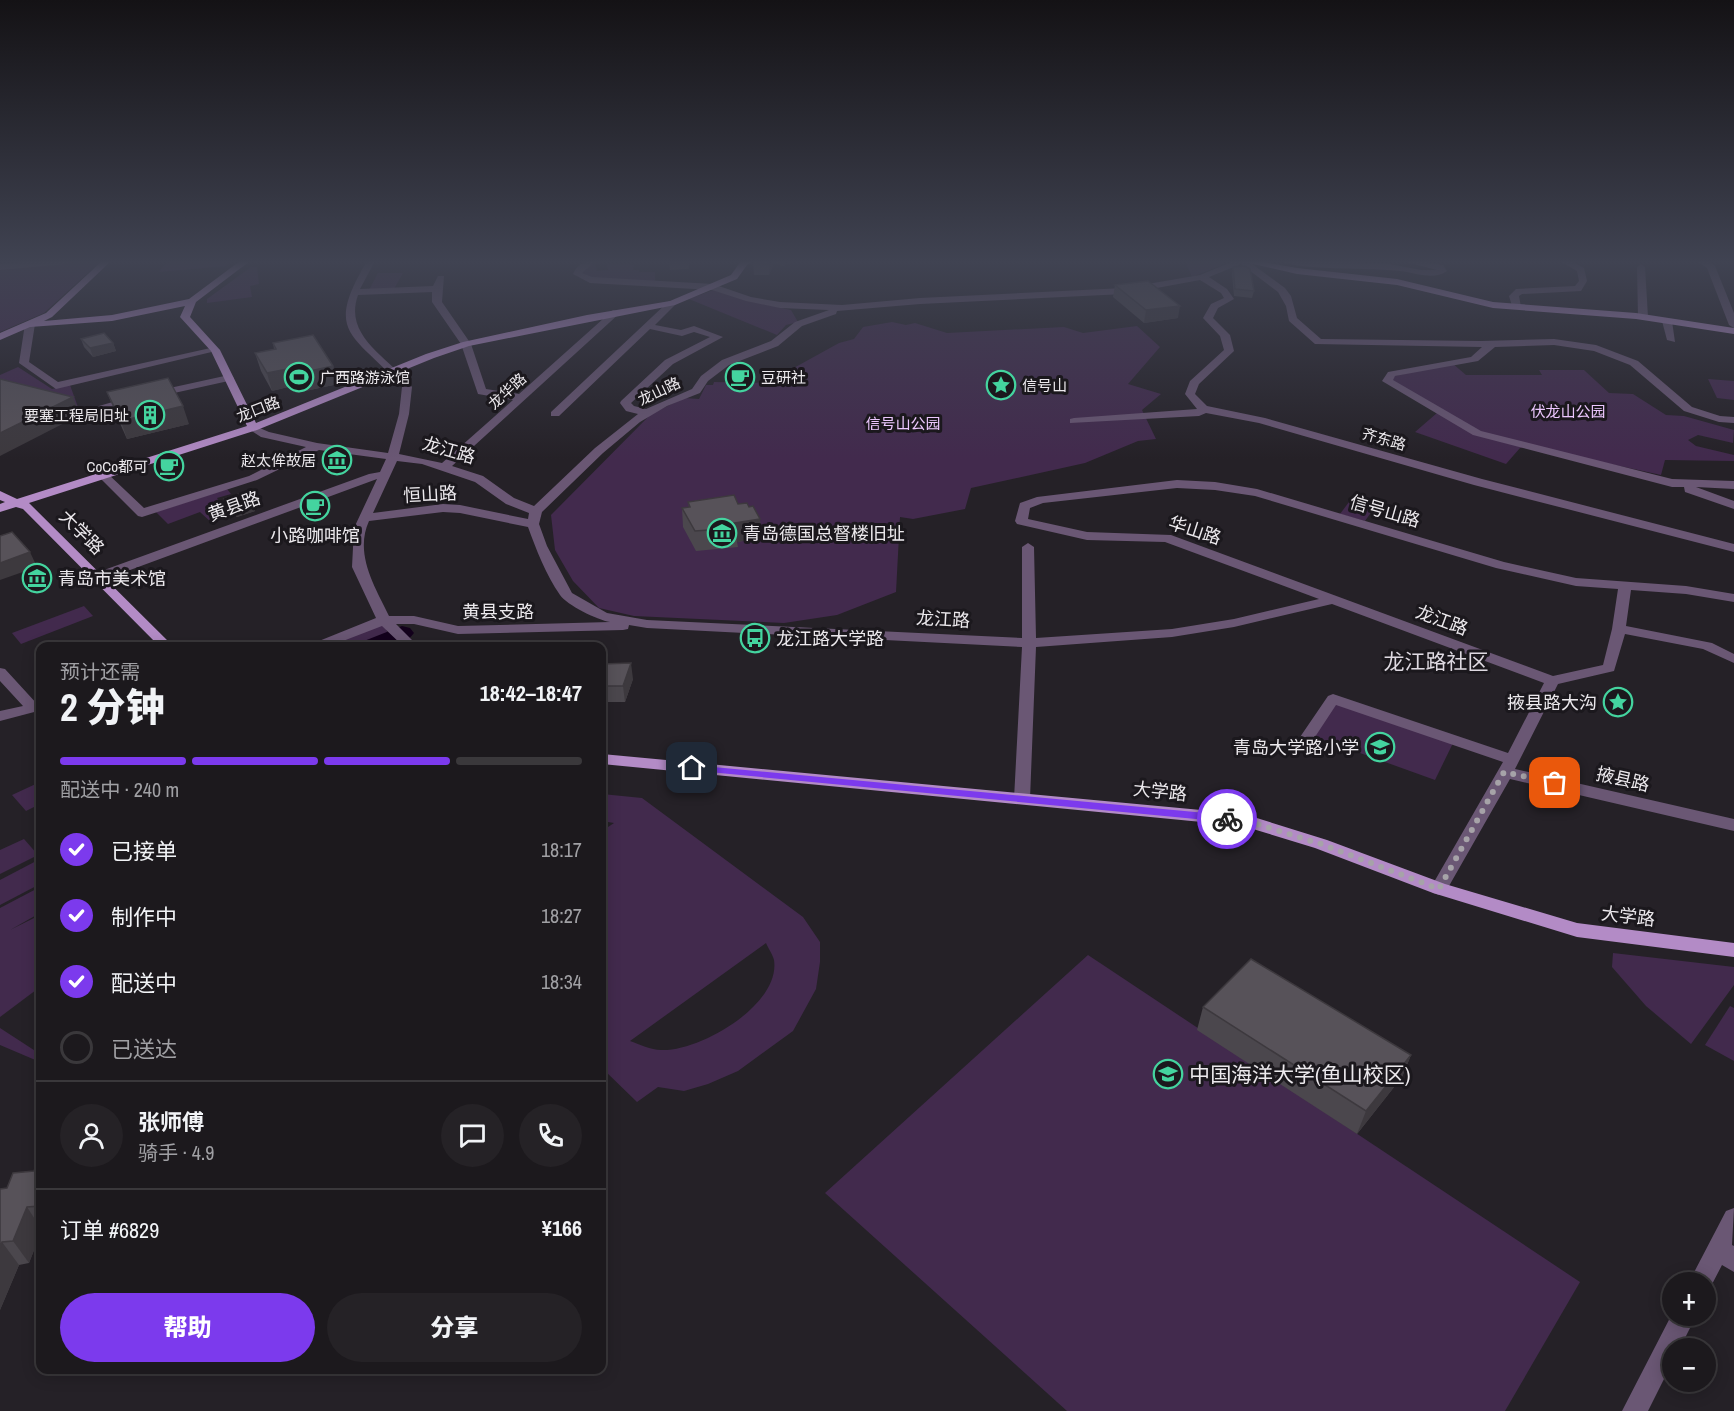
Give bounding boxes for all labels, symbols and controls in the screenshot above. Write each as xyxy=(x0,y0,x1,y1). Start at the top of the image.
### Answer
sports icon: 广西路游泳馆 xyxy=(283,361,315,393)
cafe icon: 豆研社 xyxy=(724,361,756,393)
place label: 广西路游泳馆 xyxy=(320,367,410,388)
place label: 豆研社 xyxy=(761,367,806,388)
street label: 龙华路 xyxy=(483,368,531,414)
place icon: 信号山 xyxy=(985,369,1017,401)
street label: 龙山路 xyxy=(634,372,684,410)
place label: 信号山 xyxy=(1022,375,1067,396)
street label: 龙口路 xyxy=(233,391,283,427)
building icon: 要塞工程局旧址 xyxy=(134,399,166,431)
park label: 伏龙山公园 xyxy=(1530,401,1606,422)
place label: 要塞工程局旧址 xyxy=(24,405,129,426)
park label: 信号山公园 xyxy=(865,413,941,434)
street label: 齐东路 xyxy=(1359,423,1409,455)
street label: 龙江路 xyxy=(420,431,478,469)
museum icon: 赵太侔故居 xyxy=(321,444,353,476)
cafe icon: CoCo都可 xyxy=(153,450,185,482)
place label: 赵太侔故居 xyxy=(241,450,316,471)
place label: CoCo都可 xyxy=(87,456,148,477)
street label: 恒山路 xyxy=(402,480,458,508)
street label: 黄县路 xyxy=(204,485,264,527)
street label: 信号山路 xyxy=(1347,489,1423,533)
cafe icon: 小路咖啡馆 xyxy=(299,490,331,522)
street label: 大学路 xyxy=(54,504,110,560)
street label: 华山路 xyxy=(1165,510,1225,550)
museum icon: 青岛德国总督楼旧址 xyxy=(706,517,738,549)
place label: 青岛德国总督楼旧址 xyxy=(743,521,905,546)
place label: 小路咖啡馆 xyxy=(270,523,360,548)
museum icon: 青岛市美术馆 xyxy=(21,562,53,594)
place label: 青岛市美术馆 xyxy=(58,566,166,591)
street label: 黄县支路 xyxy=(462,599,534,624)
street label: 龙江路 xyxy=(1412,599,1472,641)
street label: 龙江路 xyxy=(915,605,971,633)
bus stop icon: 龙江路大学路 xyxy=(739,622,771,654)
place label: 龙江路大学路 xyxy=(776,626,884,651)
district label: 龙江路社区 xyxy=(1384,647,1489,676)
text: 预计还需 xyxy=(60,658,140,685)
text: 18:42–18:47 xyxy=(480,678,582,708)
text: 2 分钟 xyxy=(60,681,165,733)
place icon: 掖县路大沟 xyxy=(1602,686,1634,718)
place label: 掖县路大沟 xyxy=(1507,690,1597,715)
school or university icon: 青岛大学路小学 xyxy=(1364,731,1396,763)
place label: 青岛大学路小学 xyxy=(1233,735,1359,760)
pin xyxy=(666,742,717,793)
icon: home xyxy=(675,751,708,784)
pin xyxy=(1529,757,1580,808)
street label: 掖县路 xyxy=(1594,761,1652,797)
icon: bag xyxy=(1538,766,1571,799)
text: 配送中 · 240 m xyxy=(60,776,179,803)
street label: 大学路 xyxy=(1132,776,1188,806)
courier xyxy=(1197,789,1257,849)
icon: bike xyxy=(1211,803,1244,836)
icon: check xyxy=(60,833,93,866)
text: 已接单 xyxy=(111,836,177,866)
text: 18:17 xyxy=(541,836,582,863)
icon: check xyxy=(60,899,93,932)
street label: 大学路 xyxy=(1600,900,1656,932)
text: 制作中 xyxy=(111,902,177,932)
text: 18:27 xyxy=(541,902,582,929)
icon: check xyxy=(60,965,93,998)
text: 配送中 xyxy=(111,968,177,998)
text: 18:34 xyxy=(541,968,582,995)
text: 已送达 xyxy=(111,1034,177,1064)
school or university icon: 中国海洋大学(鱼山校区) xyxy=(1152,1058,1184,1090)
place label: 中国海洋大学(鱼山校区) xyxy=(1189,1060,1410,1089)
button: person xyxy=(60,1104,123,1167)
button: chat xyxy=(441,1104,504,1167)
button: phone xyxy=(519,1104,582,1167)
text: 张师傅 xyxy=(138,1107,204,1137)
text: 骑手 · 4.9 xyxy=(138,1139,214,1166)
text: ¥166 xyxy=(542,1213,582,1243)
text: 订单 #6829 xyxy=(60,1215,159,1245)
map controls xyxy=(1662,1272,1716,1392)
button: + xyxy=(1662,1272,1716,1326)
button: 帮助 xyxy=(60,1293,315,1362)
button: 分享 xyxy=(327,1293,582,1362)
button: − xyxy=(1662,1338,1716,1392)

